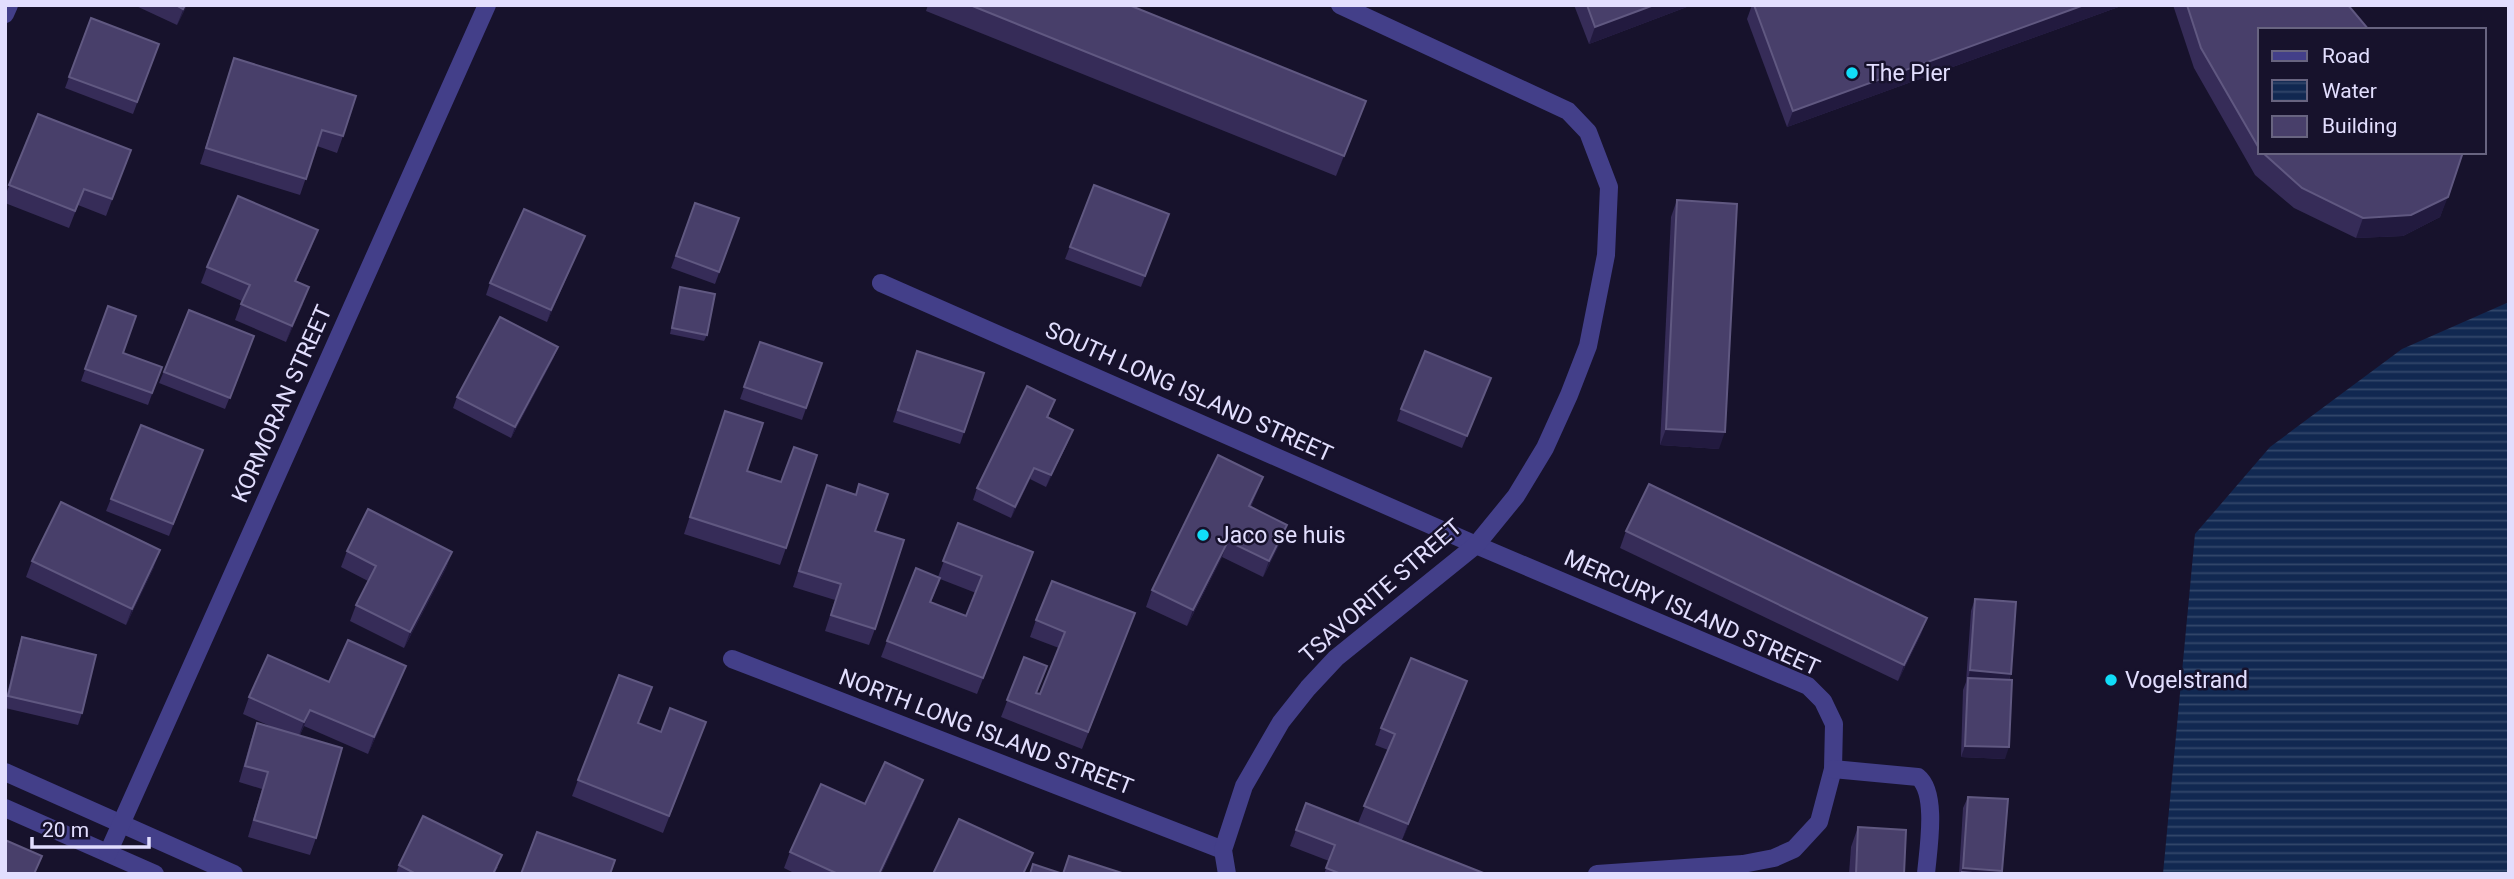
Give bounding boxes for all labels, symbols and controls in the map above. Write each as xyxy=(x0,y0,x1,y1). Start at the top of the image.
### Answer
legend xyxy=(2258,28,2486,154)
text: Road xyxy=(2322,44,2370,68)
place label: The Pier xyxy=(1866,60,1951,87)
marker: The Pier xyxy=(1844,65,1860,81)
text: Water xyxy=(2322,79,2377,103)
text: Building xyxy=(2322,114,2397,138)
street label: KORMORAN STREET xyxy=(226,301,338,507)
street label: SOUTH LONG ISLAND STREET xyxy=(1041,316,1337,468)
street label: TSAVORITE STREET xyxy=(1294,513,1468,669)
place label: Jaco se huis xyxy=(1217,522,1346,549)
marker: Jaco se huis xyxy=(1195,527,1211,543)
street label: MERCURY ISLAND STREET xyxy=(1560,544,1824,682)
street label: NORTH LONG ISLAND STREET xyxy=(835,663,1137,801)
place label: Vogelstrand xyxy=(2125,667,2248,694)
marker: Vogelstrand xyxy=(2103,672,2119,688)
scale bar xyxy=(32,806,149,850)
text: 20 m xyxy=(42,818,89,842)

